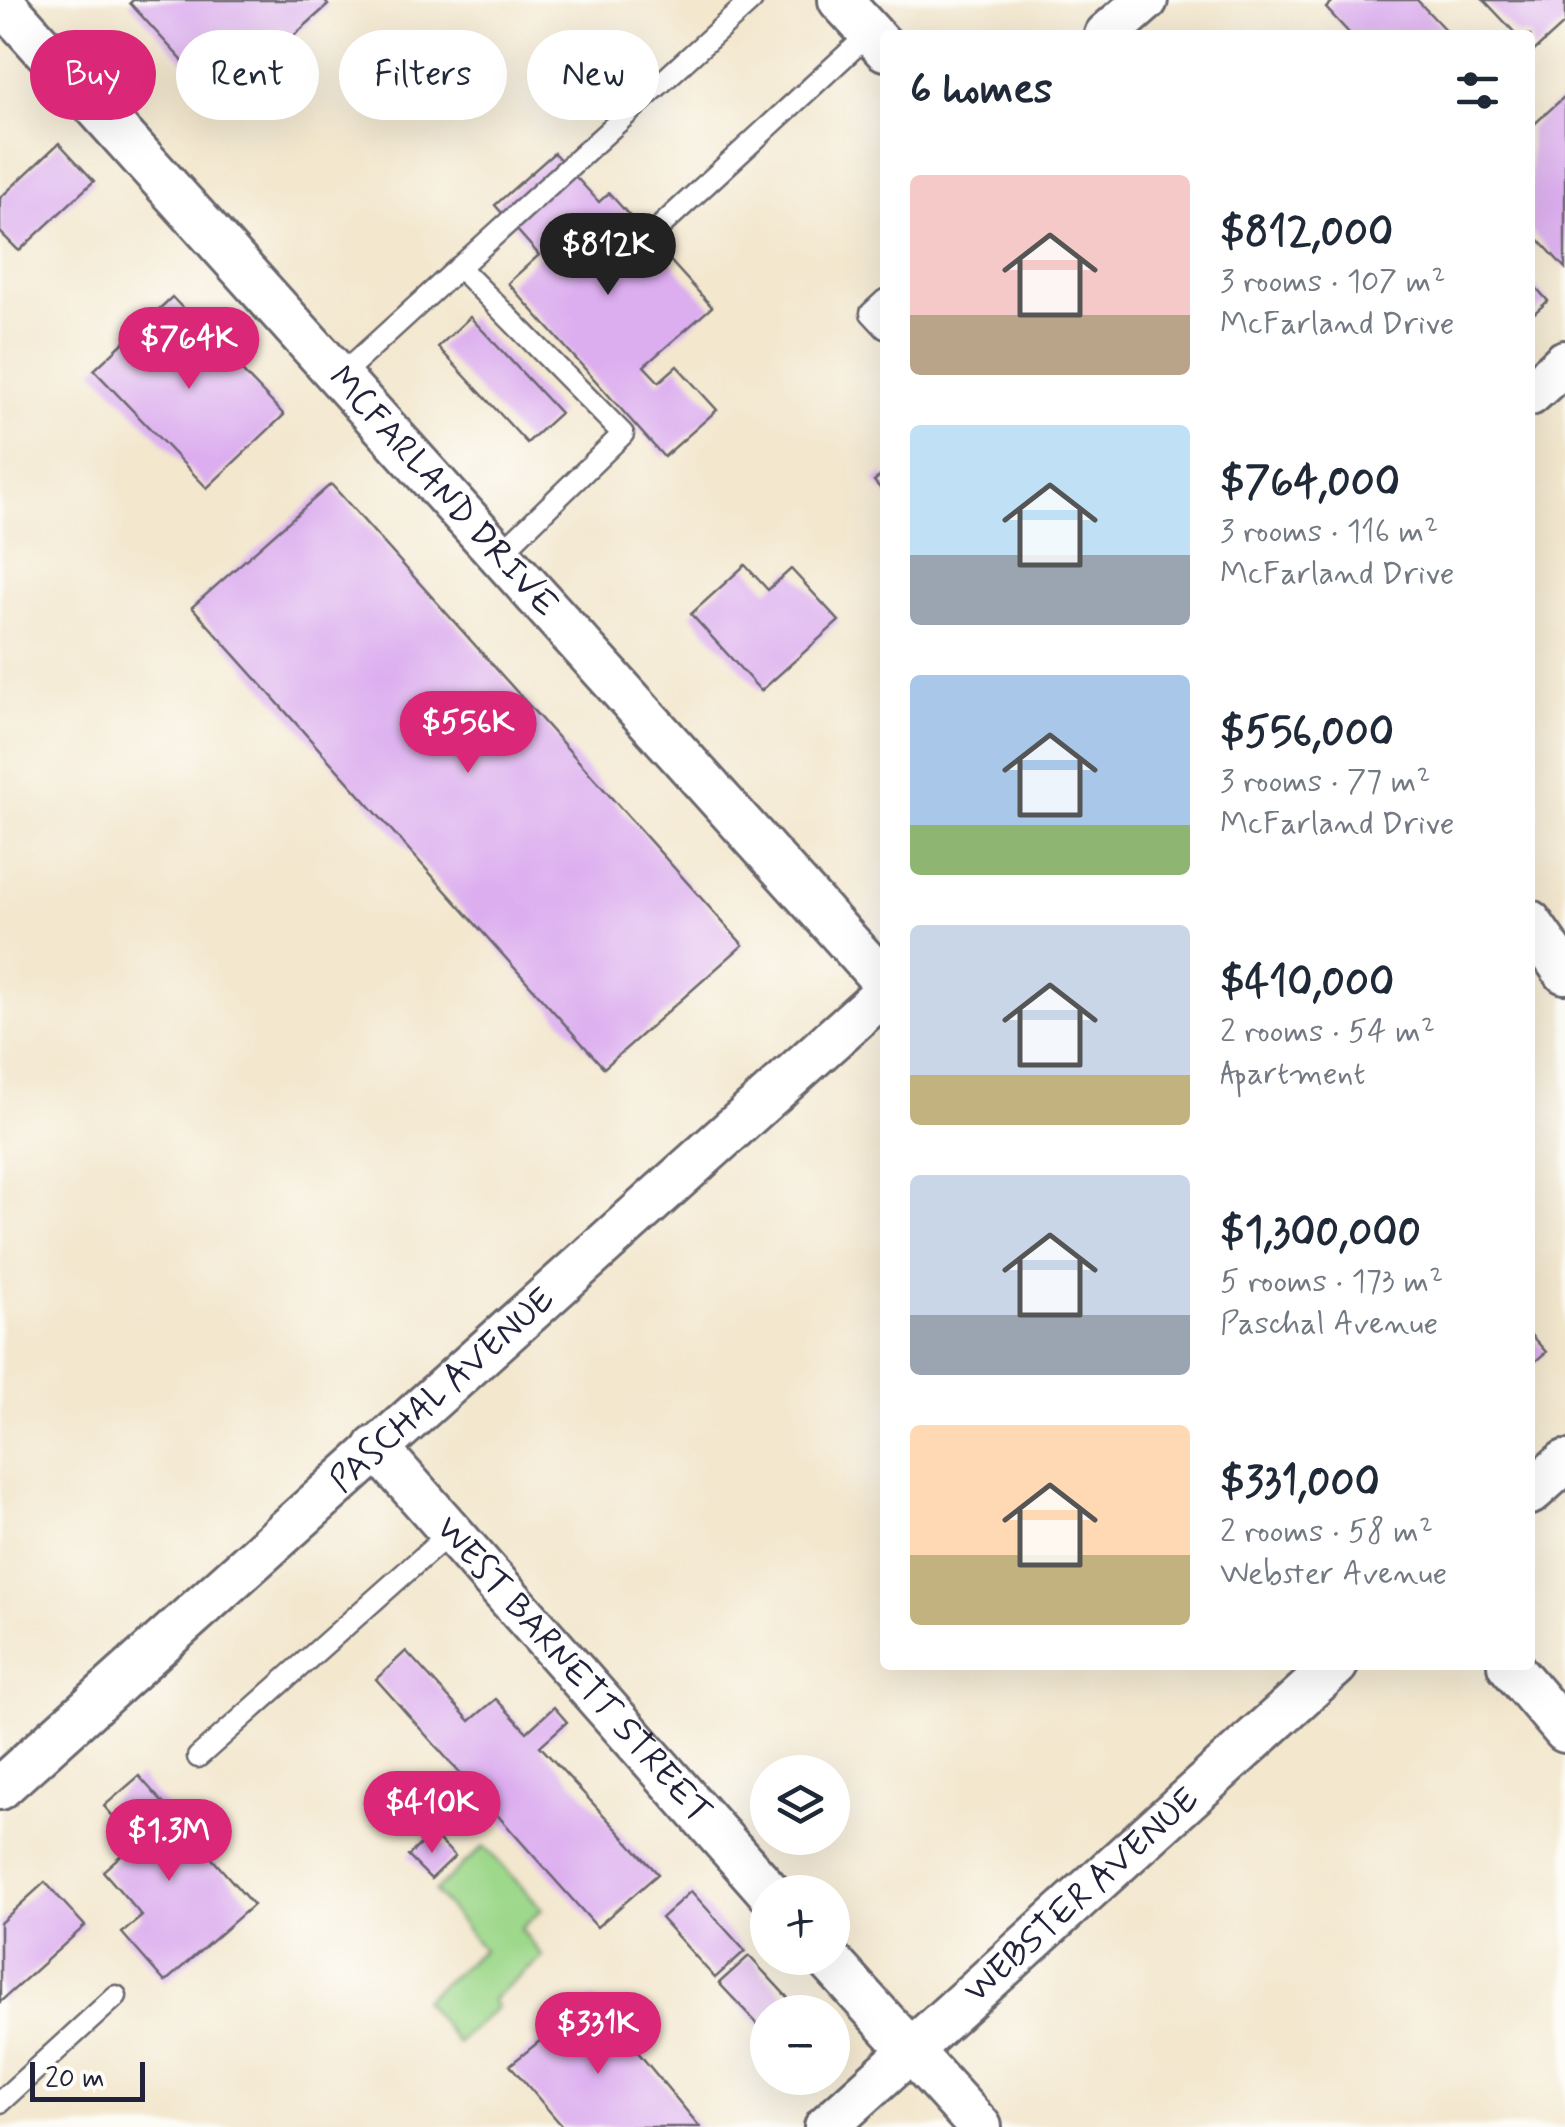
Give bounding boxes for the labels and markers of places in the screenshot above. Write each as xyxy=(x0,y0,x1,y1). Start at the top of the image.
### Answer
pin: $812K xyxy=(538,213,678,298)
pin: $764K xyxy=(119,307,259,392)
pin: $556K xyxy=(398,691,538,776)
pin: $410K xyxy=(362,1771,502,1856)
pin: $1.3M xyxy=(99,1799,239,1884)
pin: $331K xyxy=(528,1992,668,2077)

